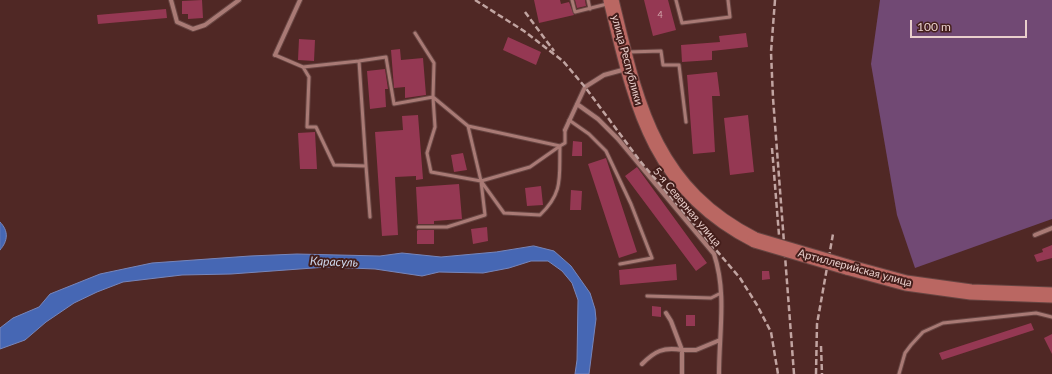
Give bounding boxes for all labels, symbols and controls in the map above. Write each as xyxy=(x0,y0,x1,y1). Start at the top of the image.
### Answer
house number: 4 xyxy=(657,10,663,20)
scale bar xyxy=(912,12,1029,38)
street label: улица Республики xyxy=(609,13,645,107)
text: 100 m xyxy=(917,19,951,34)
street label: 5-я Северная улица xyxy=(650,165,724,249)
street label: Артиллерийская улица xyxy=(797,246,913,290)
water label: Карасуль xyxy=(310,254,358,270)

